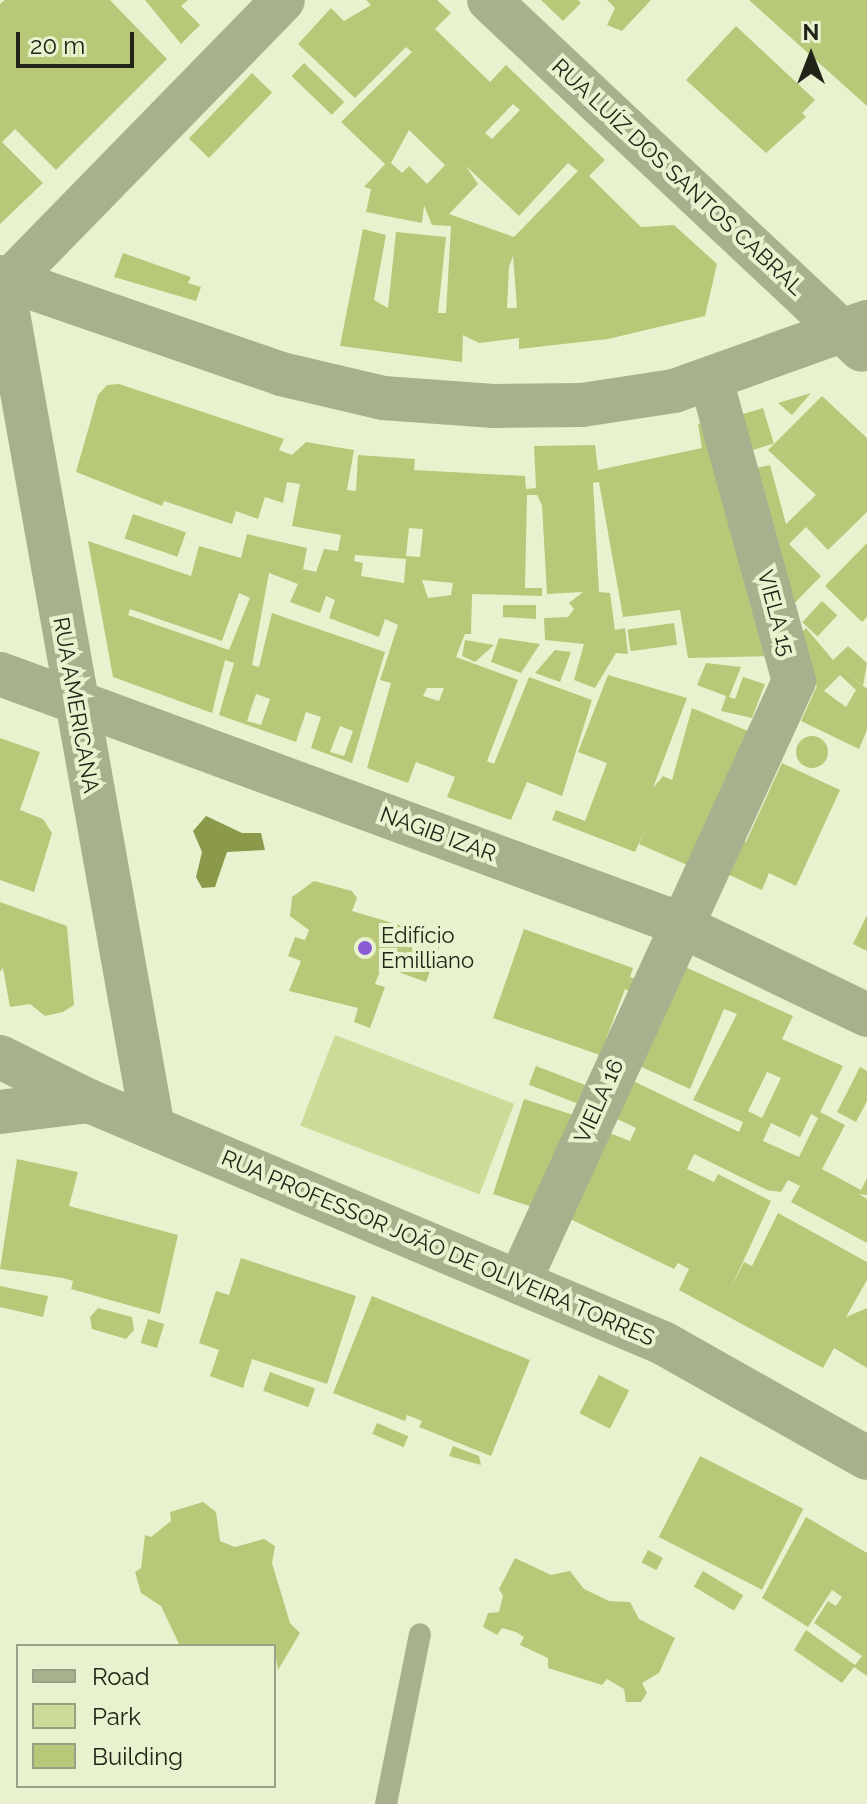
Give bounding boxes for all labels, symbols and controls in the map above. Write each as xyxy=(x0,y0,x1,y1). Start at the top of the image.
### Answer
scale bar xyxy=(20,16,138,66)
north arrow xyxy=(771,16,851,96)
text: N xyxy=(803,19,819,45)
text: 20 m xyxy=(30,31,85,60)
street label: RUA LUÍZ DOS SANTOS CABRAL xyxy=(546,53,810,301)
street label: VIELA 15 xyxy=(752,567,800,659)
street label: RUA AMERICANA xyxy=(47,614,105,796)
street label: NAGIB IZAR xyxy=(376,801,500,867)
place label: Edifício Emilliano xyxy=(381,922,474,974)
marker: Edifício Emilliano xyxy=(356,939,374,957)
street label: VIELA 16 xyxy=(569,1055,629,1147)
street label: RUA PROFESSOR JOÃO DE OLIVEIRA TORRES xyxy=(216,1144,660,1352)
legend xyxy=(16,1644,276,1788)
text: Road xyxy=(92,1662,150,1691)
text: Park xyxy=(92,1702,141,1731)
text: Building xyxy=(92,1742,183,1771)

